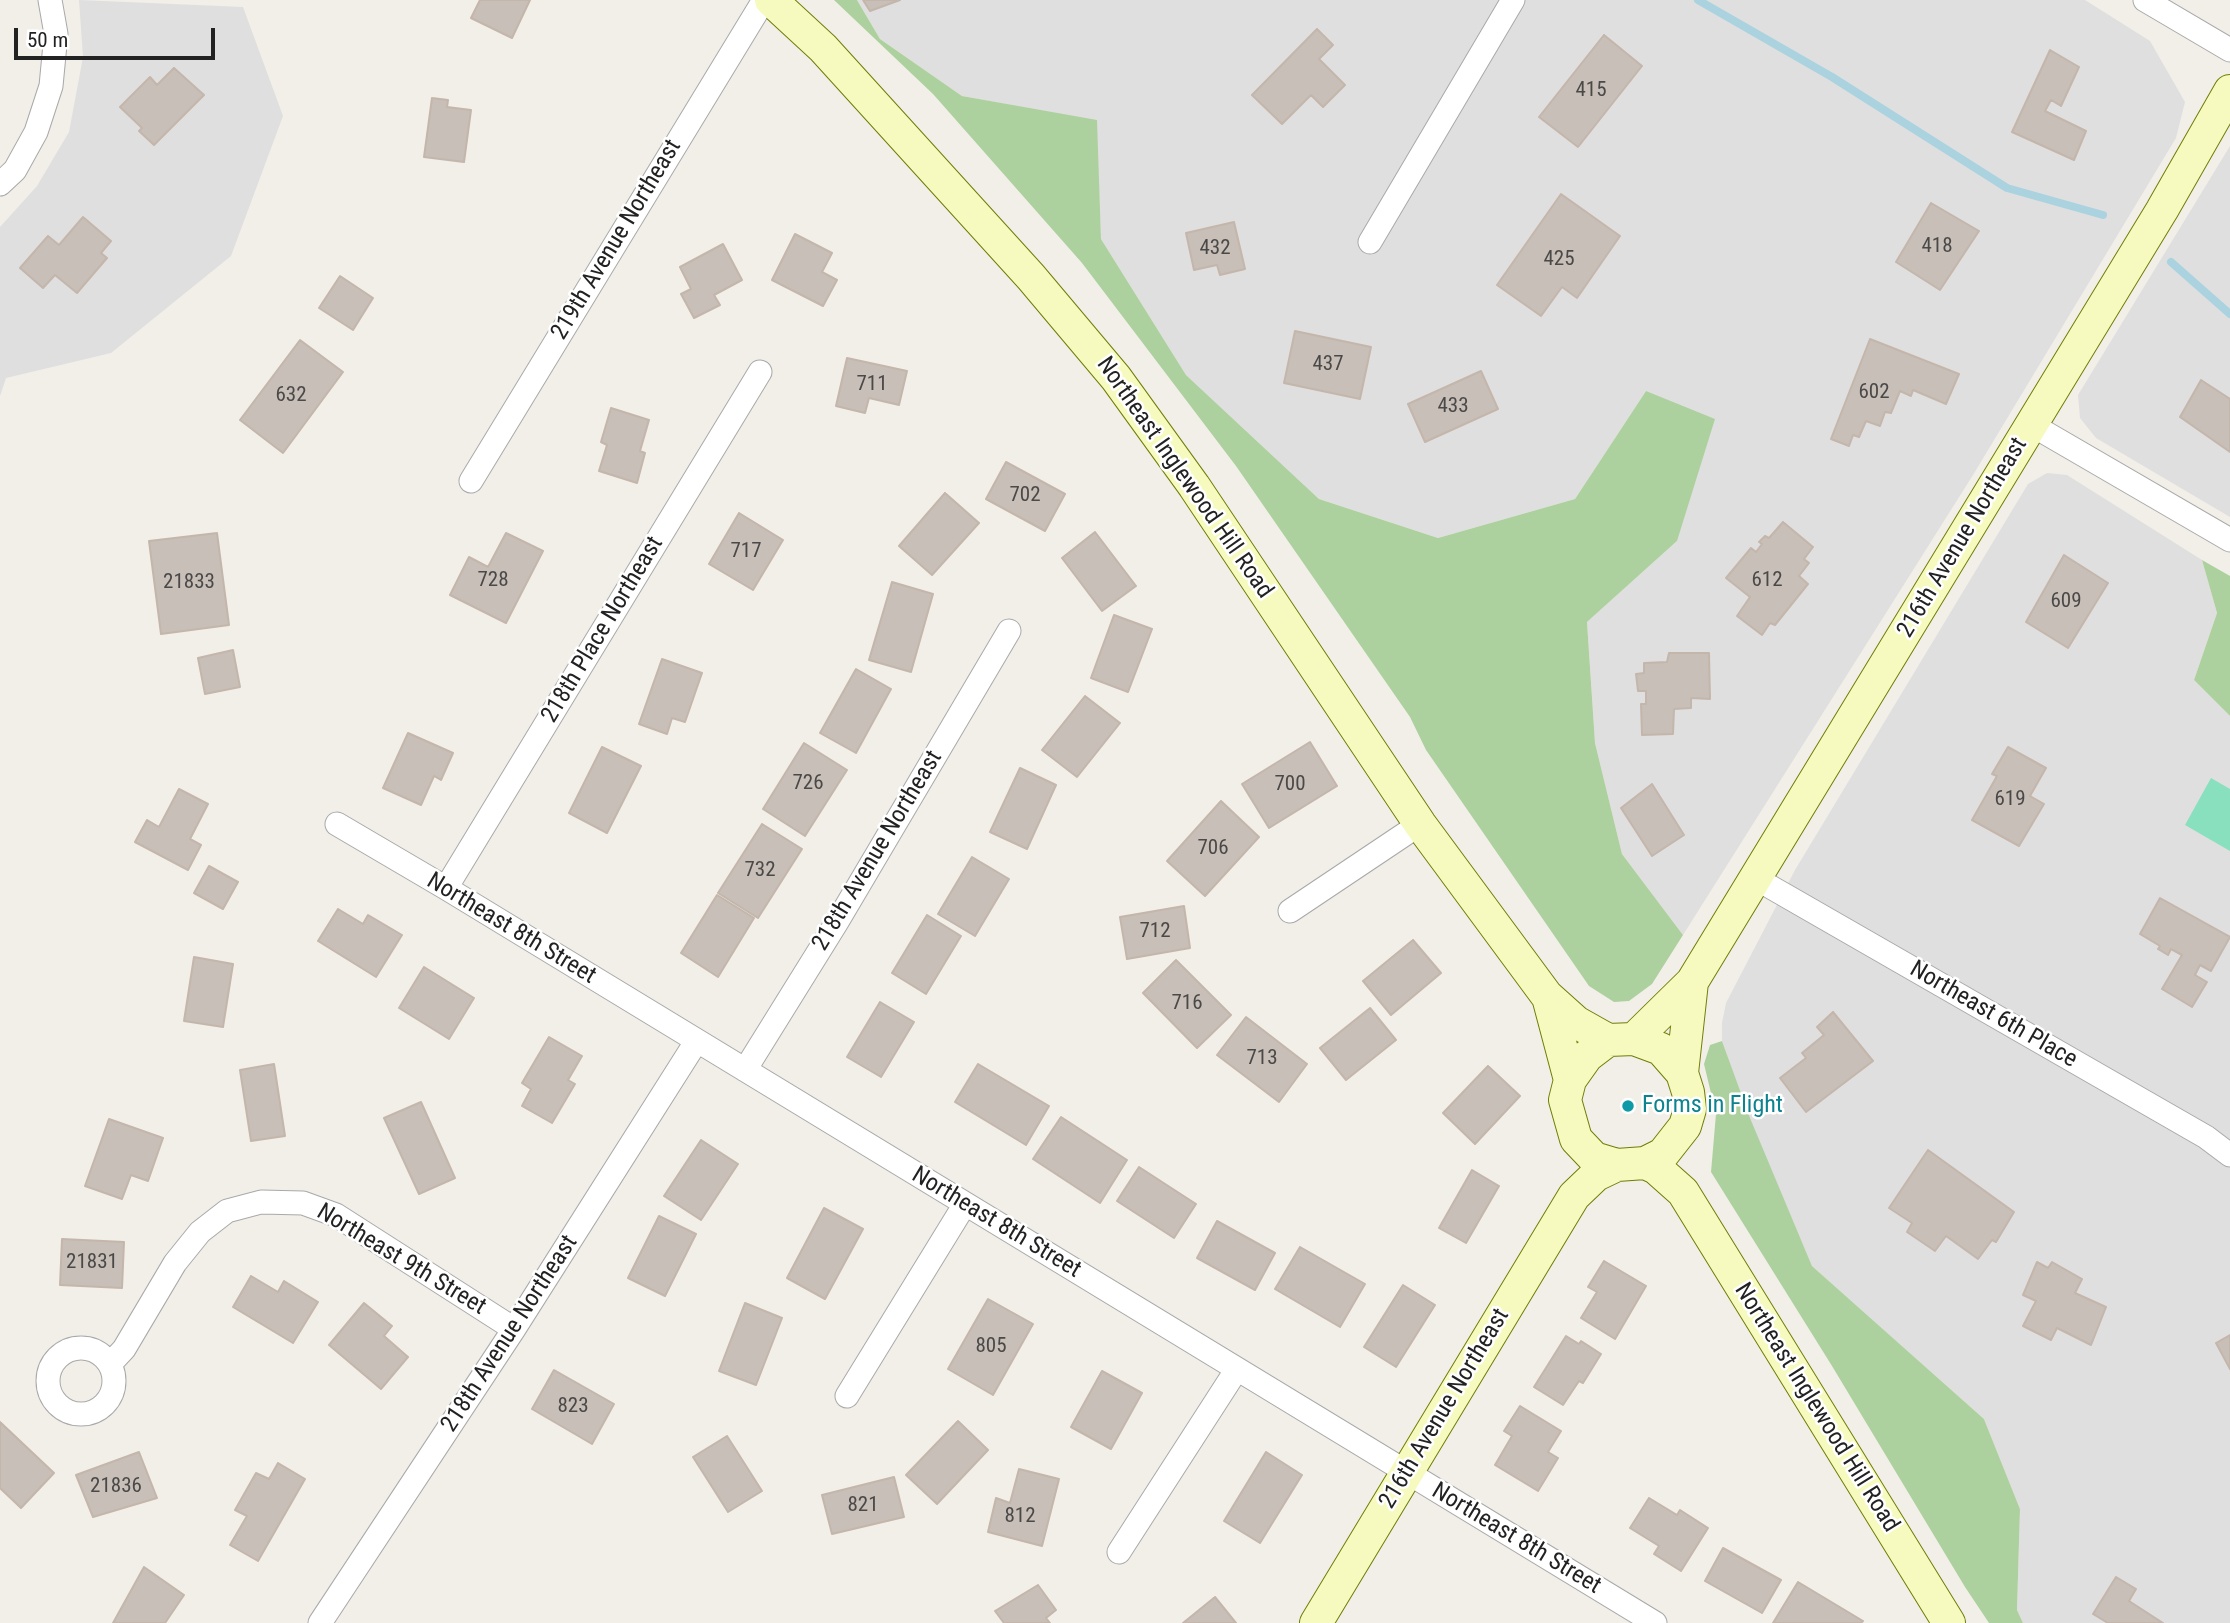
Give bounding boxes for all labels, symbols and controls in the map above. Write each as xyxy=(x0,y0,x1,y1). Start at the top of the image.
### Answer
scale bar xyxy=(18,14,219,58)
text: 50 m xyxy=(27,28,68,52)
house number: 415 xyxy=(1575,78,1607,104)
street label: 219th Avenue Northeast xyxy=(546,135,688,345)
house number: 418 xyxy=(1921,234,1953,260)
house number: 432 xyxy=(1199,236,1231,262)
house number: 425 xyxy=(1543,247,1575,273)
street label: Northeast Inglewood Hill Road xyxy=(1090,352,1278,604)
house number: 437 xyxy=(1312,352,1344,378)
house number: 711 xyxy=(856,372,888,398)
house number: 602 xyxy=(1858,380,1890,406)
house number: 632 xyxy=(275,383,307,409)
house number: 433 xyxy=(1437,394,1469,420)
street label: 216th Avenue Northeast xyxy=(1892,433,2034,643)
house number: 702 xyxy=(1009,483,1041,509)
street label: 218th Place Northeast xyxy=(536,532,670,728)
house number: 717 xyxy=(730,539,762,565)
house number: 728 xyxy=(477,568,509,594)
house number: 612 xyxy=(1751,568,1783,594)
house number: 21833 xyxy=(163,570,215,596)
house number: 609 xyxy=(2050,589,2082,615)
street label: 218th Avenue Northeast xyxy=(807,746,949,956)
house number: 726 xyxy=(792,771,824,797)
house number: 700 xyxy=(1274,772,1306,798)
house number: 619 xyxy=(1994,787,2026,813)
house number: 706 xyxy=(1197,836,1229,862)
house number: 732 xyxy=(744,858,776,884)
street label: Northeast 8th Street xyxy=(421,867,601,991)
house number: 712 xyxy=(1139,919,1171,945)
street label: Northeast 6th Place xyxy=(1904,955,2082,1075)
house number: 716 xyxy=(1171,991,1203,1017)
house number: 713 xyxy=(1246,1046,1278,1072)
place label: Forms in Flight xyxy=(1642,1092,1783,1120)
marker: Forms in Flight xyxy=(1620,1098,1636,1114)
street label: Northeast 8th Street xyxy=(906,1161,1086,1285)
street label: Northeast 9th Street xyxy=(311,1198,491,1322)
street label: 218th Avenue Northeast xyxy=(436,1230,584,1438)
house number: 21831 xyxy=(66,1250,118,1276)
street label: Northeast Inglewood Hill Road xyxy=(1727,1278,1905,1538)
street label: 216th Avenue Northeast xyxy=(1374,1304,1516,1514)
house number: 805 xyxy=(975,1334,1007,1360)
house number: 823 xyxy=(557,1394,589,1420)
house number: 21836 xyxy=(90,1474,142,1500)
street label: Northeast 8th Street xyxy=(1426,1477,1606,1601)
house number: 821 xyxy=(847,1493,879,1519)
house number: 812 xyxy=(1004,1504,1036,1530)

